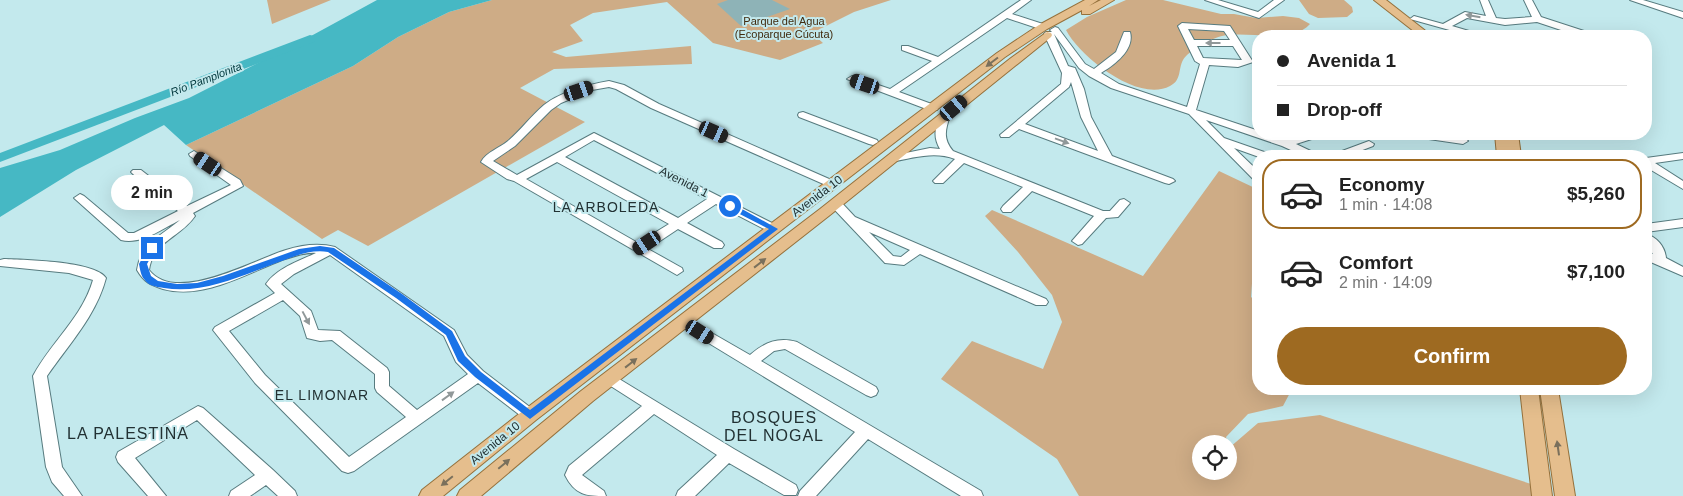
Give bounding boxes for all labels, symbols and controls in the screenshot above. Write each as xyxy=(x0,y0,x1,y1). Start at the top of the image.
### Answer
one-way arrow xyxy=(1465,12,1481,20)
park label: Parque del Agua (Ecoparque Cúcuta) xyxy=(735,15,833,40)
one-way arrow xyxy=(1205,39,1221,47)
text: Avenida 1 xyxy=(1307,50,1396,71)
one-way arrow xyxy=(985,57,999,67)
water label: Río Pamplonita xyxy=(169,60,243,98)
car xyxy=(848,72,881,96)
car xyxy=(562,79,595,103)
car xyxy=(937,93,970,123)
text: Drop-off xyxy=(1307,99,1382,120)
car xyxy=(697,119,730,145)
one-way arrow xyxy=(1055,138,1070,145)
car xyxy=(191,149,224,179)
street label: Avenida 1 xyxy=(657,164,711,200)
street label: Avenida 10 xyxy=(789,172,845,220)
icon: car xyxy=(1279,172,1324,217)
text: Economy xyxy=(1339,174,1425,195)
callout: 2 min xyxy=(111,176,193,210)
text: $5,260 xyxy=(1567,183,1625,204)
text: 2 min xyxy=(131,184,173,201)
route start xyxy=(719,195,741,217)
text: 1 min · 14:08 xyxy=(1339,196,1432,213)
district label: LA ARBOLEDA xyxy=(553,199,659,215)
car xyxy=(630,228,663,258)
route end xyxy=(141,237,163,259)
icon: car xyxy=(1279,250,1324,295)
text: Comfort xyxy=(1339,252,1413,273)
one-way arrow xyxy=(753,258,767,268)
text: $7,100 xyxy=(1567,261,1625,282)
text: 2 min · 14:09 xyxy=(1339,274,1432,291)
one-way arrow xyxy=(302,311,310,326)
car xyxy=(683,318,716,346)
button: Confirm xyxy=(1277,327,1627,385)
one-way arrow xyxy=(625,358,638,368)
district label: EL LIMONAR xyxy=(275,387,369,403)
one-way arrow xyxy=(441,391,455,401)
district label: BOSQUES DEL NOGAL xyxy=(724,409,824,444)
street label: Avenida 10 xyxy=(467,419,523,467)
district label: LA PALESTINA xyxy=(67,425,189,442)
map controls xyxy=(1192,435,1237,480)
button: locate xyxy=(1192,435,1237,480)
one-way arrow xyxy=(1553,439,1561,455)
one-way arrow xyxy=(497,458,510,469)
one-way arrow xyxy=(441,476,454,487)

